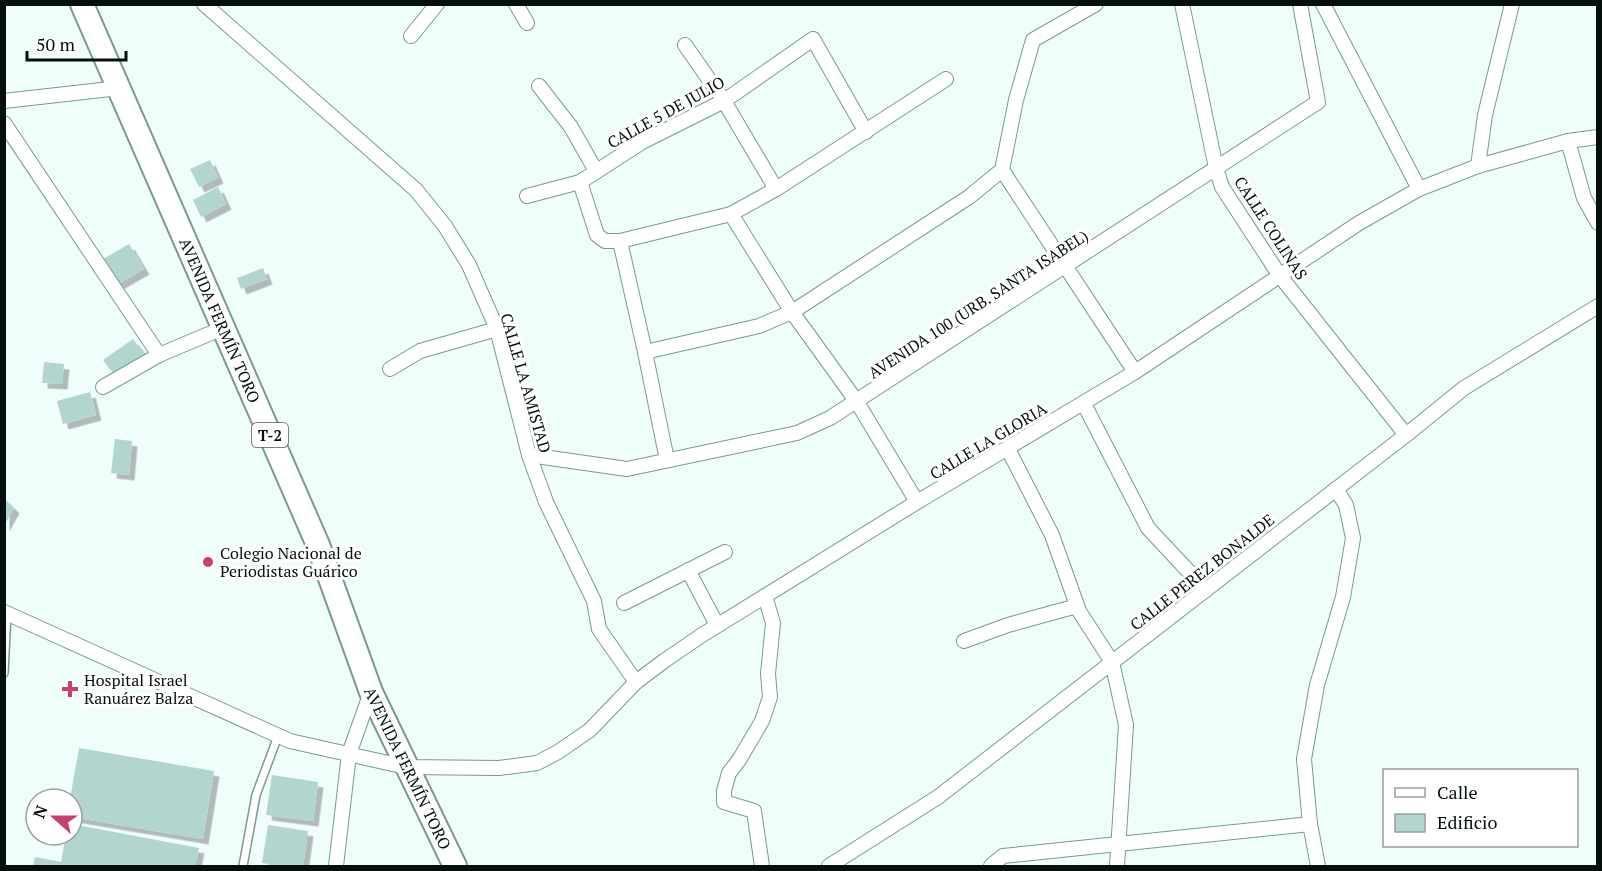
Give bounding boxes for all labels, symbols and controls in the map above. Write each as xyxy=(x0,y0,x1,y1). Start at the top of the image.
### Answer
scale bar xyxy=(27,24,126,62)
text: 50 m xyxy=(36,32,76,56)
street label: CALLE 5 DE JULIO xyxy=(603,71,729,153)
street label: CALLE COLINAS xyxy=(1229,172,1313,284)
street label: AVENIDA 100 (URB. SANTA ISABEL) xyxy=(864,224,1092,384)
street label: AVENIDA FERMÍN TORO xyxy=(174,234,266,406)
street label: CALLE LA AMISTAD xyxy=(496,311,556,455)
street label: CALLE LA GLORIA xyxy=(925,397,1051,485)
road number: T-2 xyxy=(252,423,288,447)
street label: CALLE PEREZ BONALDE xyxy=(1125,509,1279,635)
place label: Colegio Nacional de Periodistas Guárico xyxy=(220,542,362,582)
marker: Colegio Nacional de Periodistas Guárico xyxy=(201,555,215,569)
place label: Hospital Israel Ranuárez Balza xyxy=(84,669,193,709)
marker: Hospital Israel Ranuárez Balza xyxy=(61,680,79,698)
street label: AVENIDA FERMÍN TORO xyxy=(359,683,456,853)
legend xyxy=(1383,769,1578,847)
text: Calle xyxy=(1437,780,1478,804)
north arrow xyxy=(24,787,84,847)
text: N xyxy=(28,802,52,821)
text: Edificio xyxy=(1437,810,1497,834)

